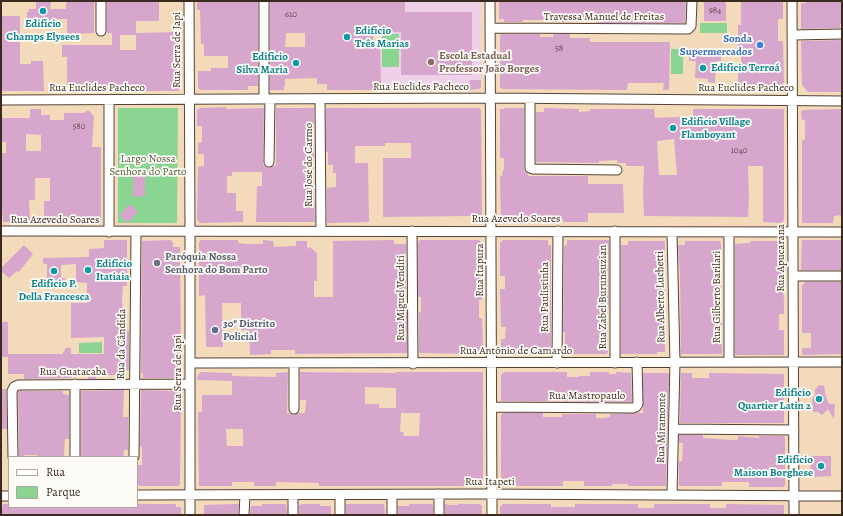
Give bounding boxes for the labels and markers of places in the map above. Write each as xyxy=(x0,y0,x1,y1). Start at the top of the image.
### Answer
marker: Edifício Champs Elysees xyxy=(38,6,48,16)
place label: Edifício Champs Elysees xyxy=(6,17,80,43)
place label: Edifício Três Marias xyxy=(355,24,409,50)
marker: Edifício Três Marias xyxy=(342,32,352,42)
place label: Sonda Supermercados xyxy=(680,32,752,58)
marker: Sonda Supermercados xyxy=(755,40,765,50)
place label: Escola Estadual Professor João Borges xyxy=(439,49,539,75)
place label: Edifício Silva Maria xyxy=(236,50,288,76)
marker: Escola Estadual Professor João Borges xyxy=(426,57,436,67)
marker: Edifício Silva Maria xyxy=(291,58,301,68)
place label: Edifício Terroá xyxy=(711,61,780,75)
marker: Edifício Terroá xyxy=(698,63,708,73)
place label: Edifício Village Flamboyant xyxy=(681,115,750,141)
marker: Edifício Village Flamboyant xyxy=(668,123,678,133)
place label: Paróquia Nossa Senhora do Bom Parto xyxy=(165,250,268,276)
place label: Edifício Itatiaia xyxy=(96,257,132,283)
marker: Paróquia Nossa Senhora do Bom Parto xyxy=(152,258,162,268)
marker: Edifício Itatiaia xyxy=(83,265,93,275)
marker: Edifício P. Della Francesca xyxy=(49,266,59,276)
place label: Edifício P. Della Francesca xyxy=(18,277,90,303)
place label: 30º Distrito Policial xyxy=(223,317,275,343)
marker: 30º Distrito Policial xyxy=(210,325,220,335)
place label: Edifício Quartier Latin 2 xyxy=(738,386,811,412)
marker: Edifício Quartier Latin 2 xyxy=(814,394,824,404)
place label: Edifício Maison Borghese xyxy=(734,453,813,479)
marker: Edifício Maison Borghese xyxy=(816,461,826,471)

